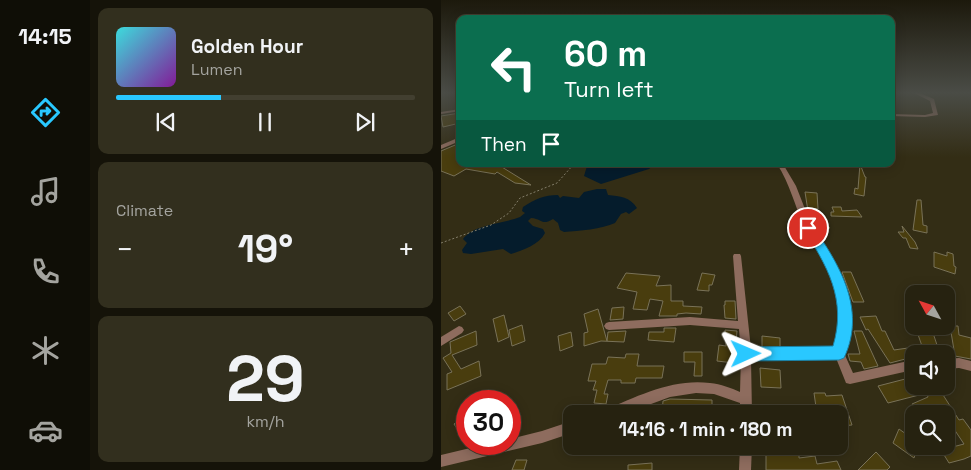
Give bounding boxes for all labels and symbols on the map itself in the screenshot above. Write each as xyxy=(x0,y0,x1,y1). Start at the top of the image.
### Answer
pin xyxy=(787,207,829,249)
north arrow xyxy=(905,285,955,335)
position arrow xyxy=(719,327,771,379)
speed limit sign: 30 xyxy=(456,390,521,455)

